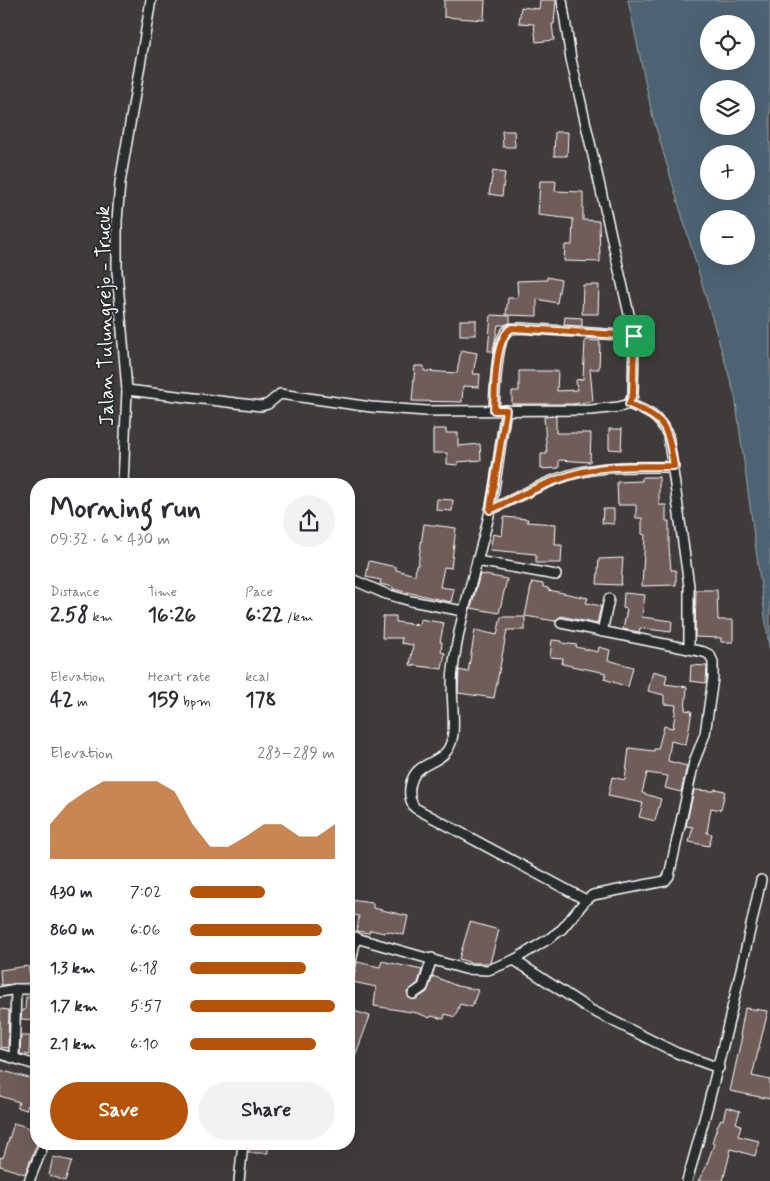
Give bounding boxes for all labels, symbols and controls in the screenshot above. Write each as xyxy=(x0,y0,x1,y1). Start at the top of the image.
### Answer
map controls xyxy=(700,15,755,265)
button: locate xyxy=(700,15,755,70)
button: layers xyxy=(700,80,755,135)
button: + xyxy=(700,145,755,200)
street label: Jalan Tulungrejo - Trucuk xyxy=(90,206,121,426)
button: − xyxy=(700,210,755,265)
pin xyxy=(613,315,655,357)
icon: arrive xyxy=(620,322,648,350)
text: Morning run xyxy=(50,491,201,528)
button: share xyxy=(283,495,335,547)
text: 09:32 · 6 × 430 m xyxy=(50,529,170,550)
text: Distance xyxy=(50,583,99,601)
text: Time xyxy=(148,583,177,601)
text: Pace xyxy=(245,583,273,601)
text: 2.58 xyxy=(50,601,89,629)
text: 16:26 xyxy=(148,601,196,629)
text: 6:22 xyxy=(245,601,283,629)
text: km xyxy=(89,608,113,626)
text: /km xyxy=(283,608,313,626)
text: Elevation xyxy=(50,668,105,686)
text: Heart rate xyxy=(148,668,211,686)
text: kcal xyxy=(245,668,269,686)
text: 42 xyxy=(50,686,73,714)
text: 159 xyxy=(148,686,179,714)
text: 178 xyxy=(245,686,277,714)
text: m xyxy=(73,693,88,711)
text: bpm xyxy=(179,693,211,711)
text: Elevation xyxy=(50,743,113,764)
text: 283–289 m xyxy=(257,743,335,764)
text: 430 m xyxy=(50,882,93,903)
text: 7:02 xyxy=(130,882,161,903)
text: 860 m xyxy=(50,920,95,941)
text: 6:06 xyxy=(130,920,160,941)
text: 1.3 km xyxy=(50,958,95,979)
text: 6:18 xyxy=(130,958,158,979)
text: 1.7 km xyxy=(50,996,98,1017)
text: 5:57 xyxy=(130,996,162,1017)
text: 2.1 km xyxy=(50,1034,96,1055)
text: 6:10 xyxy=(130,1034,159,1055)
button: Save xyxy=(50,1082,188,1140)
button: Share xyxy=(198,1082,335,1140)

